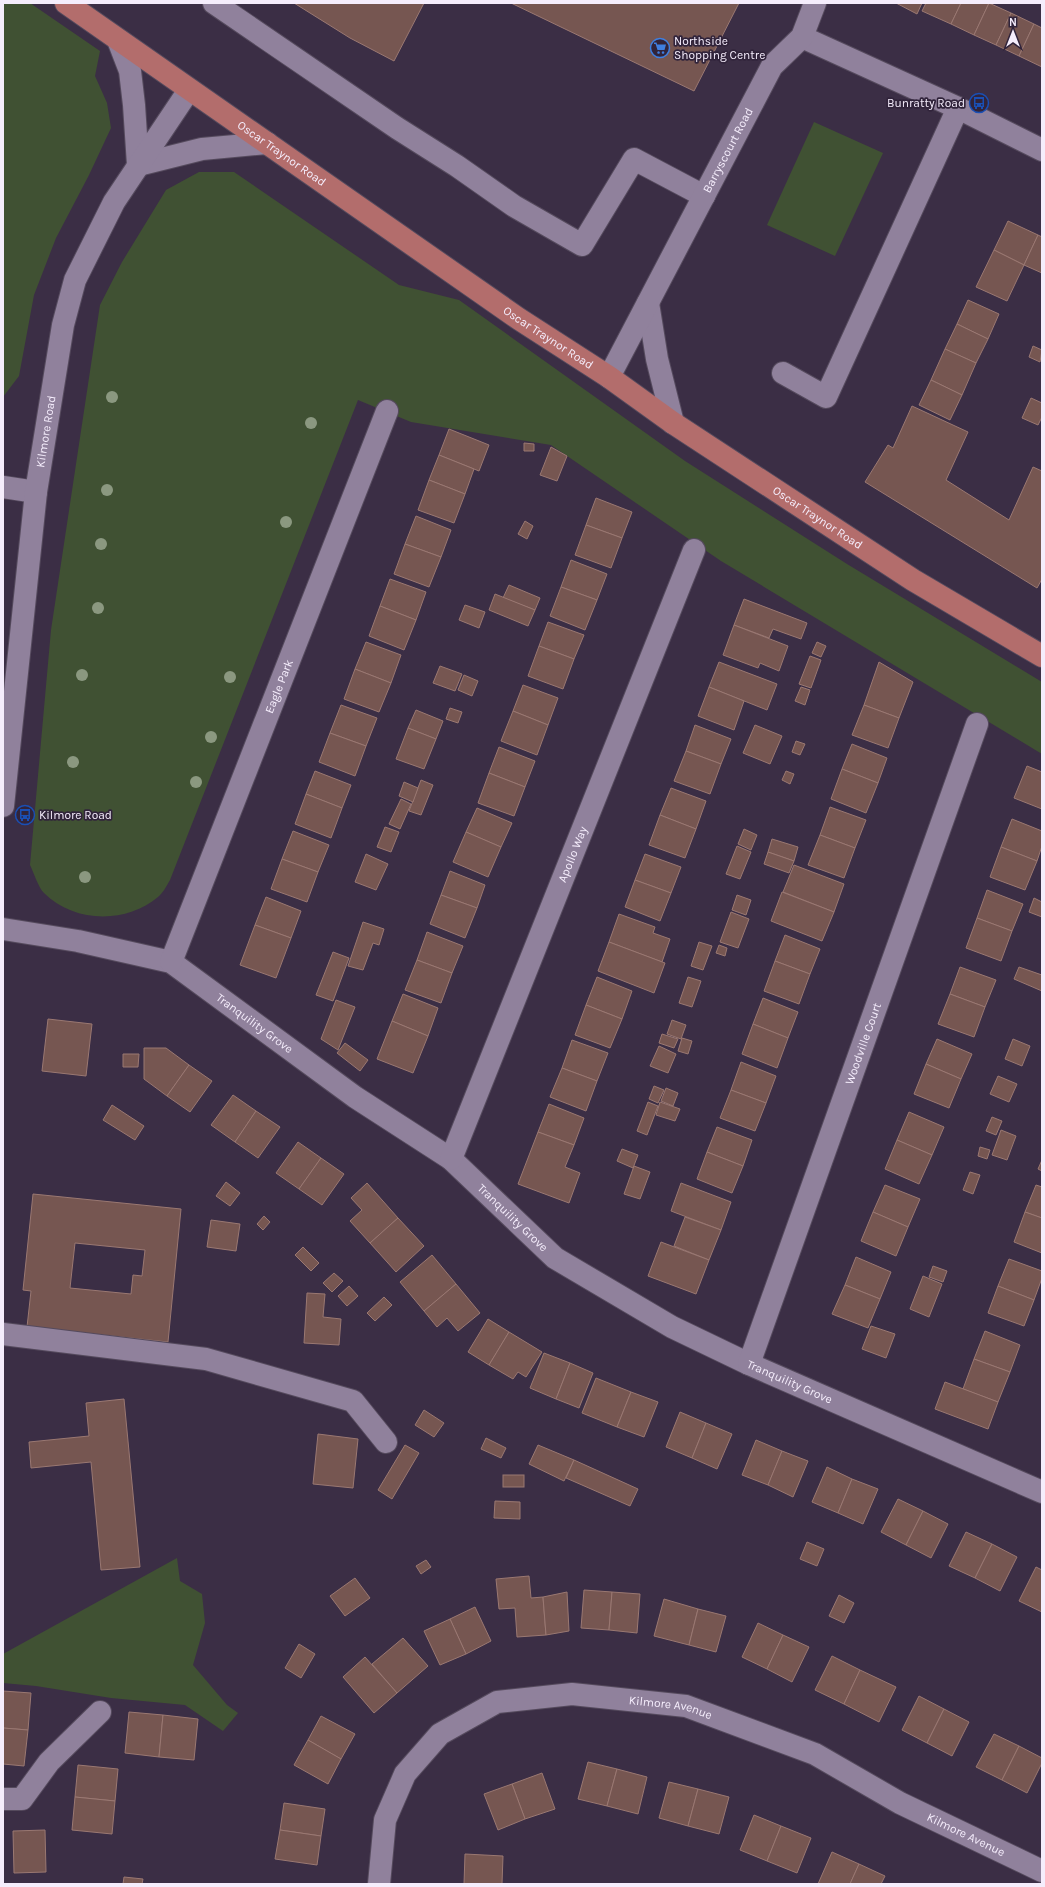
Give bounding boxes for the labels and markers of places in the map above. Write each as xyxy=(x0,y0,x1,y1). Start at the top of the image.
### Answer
place label: Northside Shopping Centre xyxy=(674,34,765,62)
supermarket icon: Northside Shopping Centre xyxy=(649,37,671,59)
bus stop icon: Bunratty Road xyxy=(968,92,990,114)
place label: Bunratty Road xyxy=(887,96,965,110)
bus stop icon: Kilmore Road xyxy=(14,804,36,826)
place label: Kilmore Road xyxy=(39,808,112,822)

